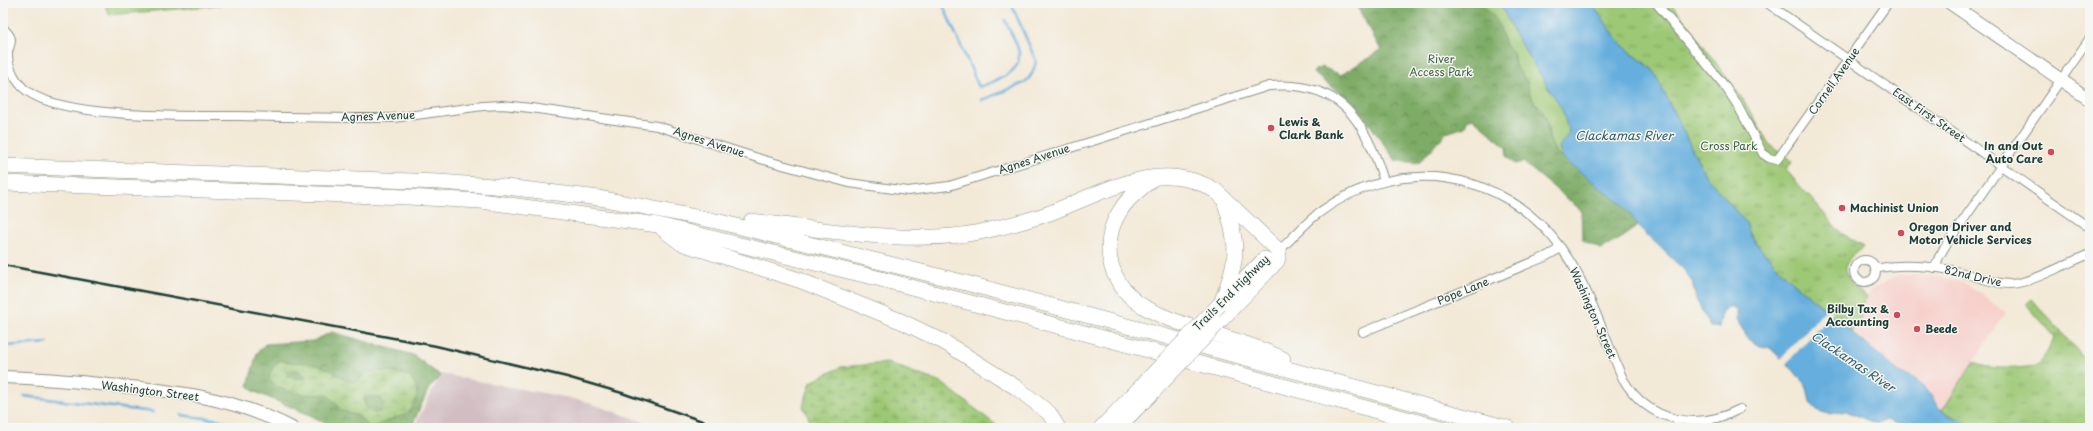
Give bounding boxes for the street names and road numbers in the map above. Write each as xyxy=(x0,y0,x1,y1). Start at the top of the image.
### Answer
street label: Cornell Avenue xyxy=(1804,43,1863,118)
street label: East First Street xyxy=(1889,83,1970,146)
street label: Agnes Avenue xyxy=(341,106,415,125)
street label: Agnes Avenue xyxy=(671,122,747,161)
street label: Agnes Avenue xyxy=(996,139,1072,178)
street label: Trails End Highway xyxy=(1189,251,1273,335)
street label: 82nd Drive xyxy=(1943,261,2004,290)
street label: Washington Street xyxy=(1566,264,1621,362)
street label: Pope Lane xyxy=(1434,272,1491,309)
street label: Washington Street xyxy=(100,376,200,405)

